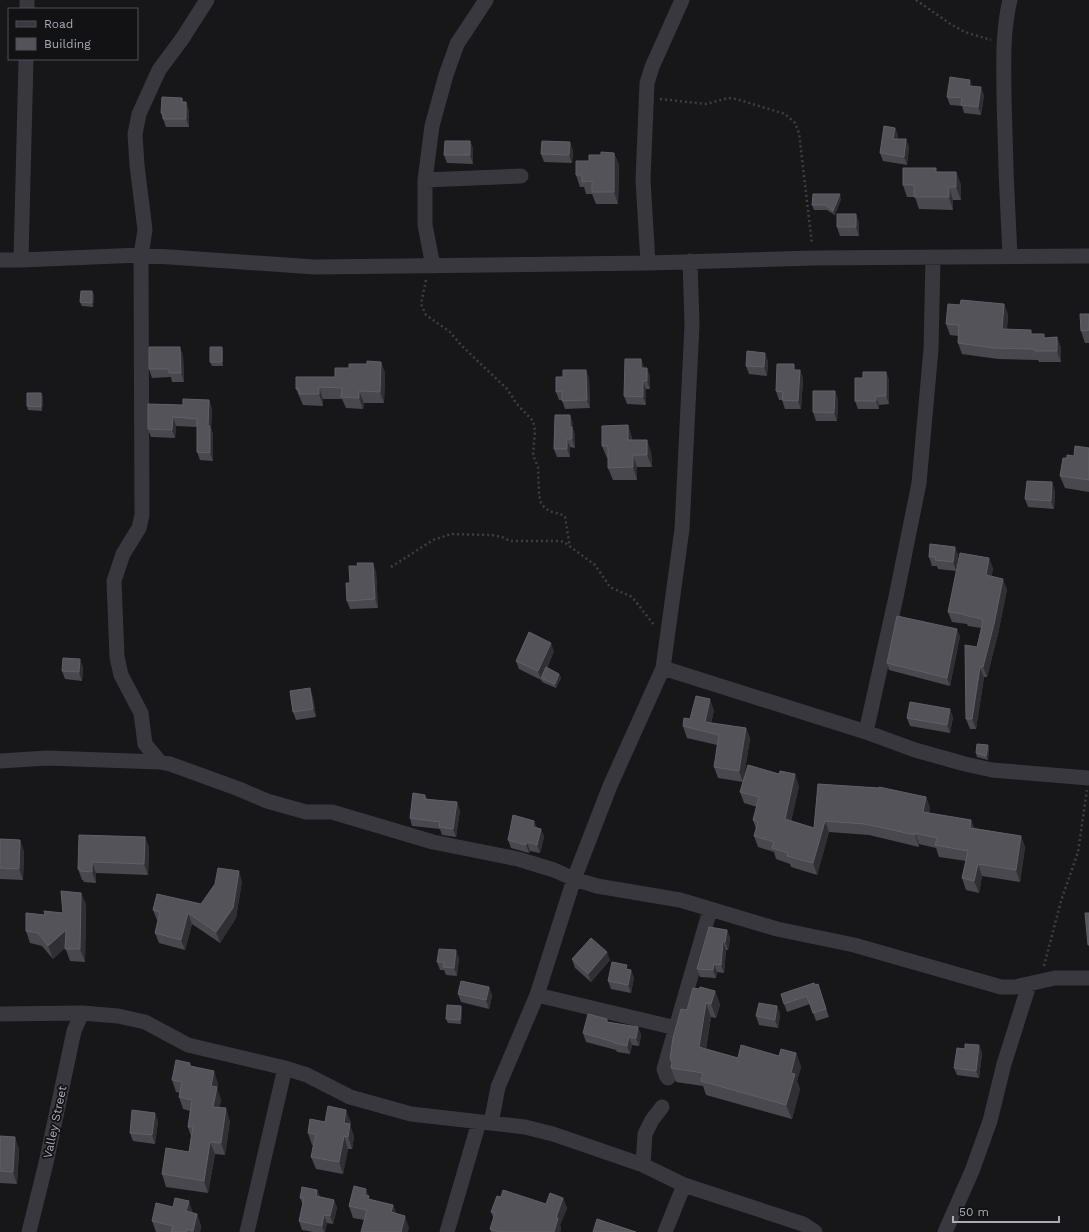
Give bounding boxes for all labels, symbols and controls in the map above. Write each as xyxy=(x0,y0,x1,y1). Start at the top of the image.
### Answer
legend xyxy=(8,8,138,60)
text: Road xyxy=(44,17,73,31)
text: Building xyxy=(44,37,91,51)
street label: Valley Street xyxy=(40,1084,70,1160)
scale bar xyxy=(953,1198,1059,1224)
text: 50 m xyxy=(959,1205,989,1219)

